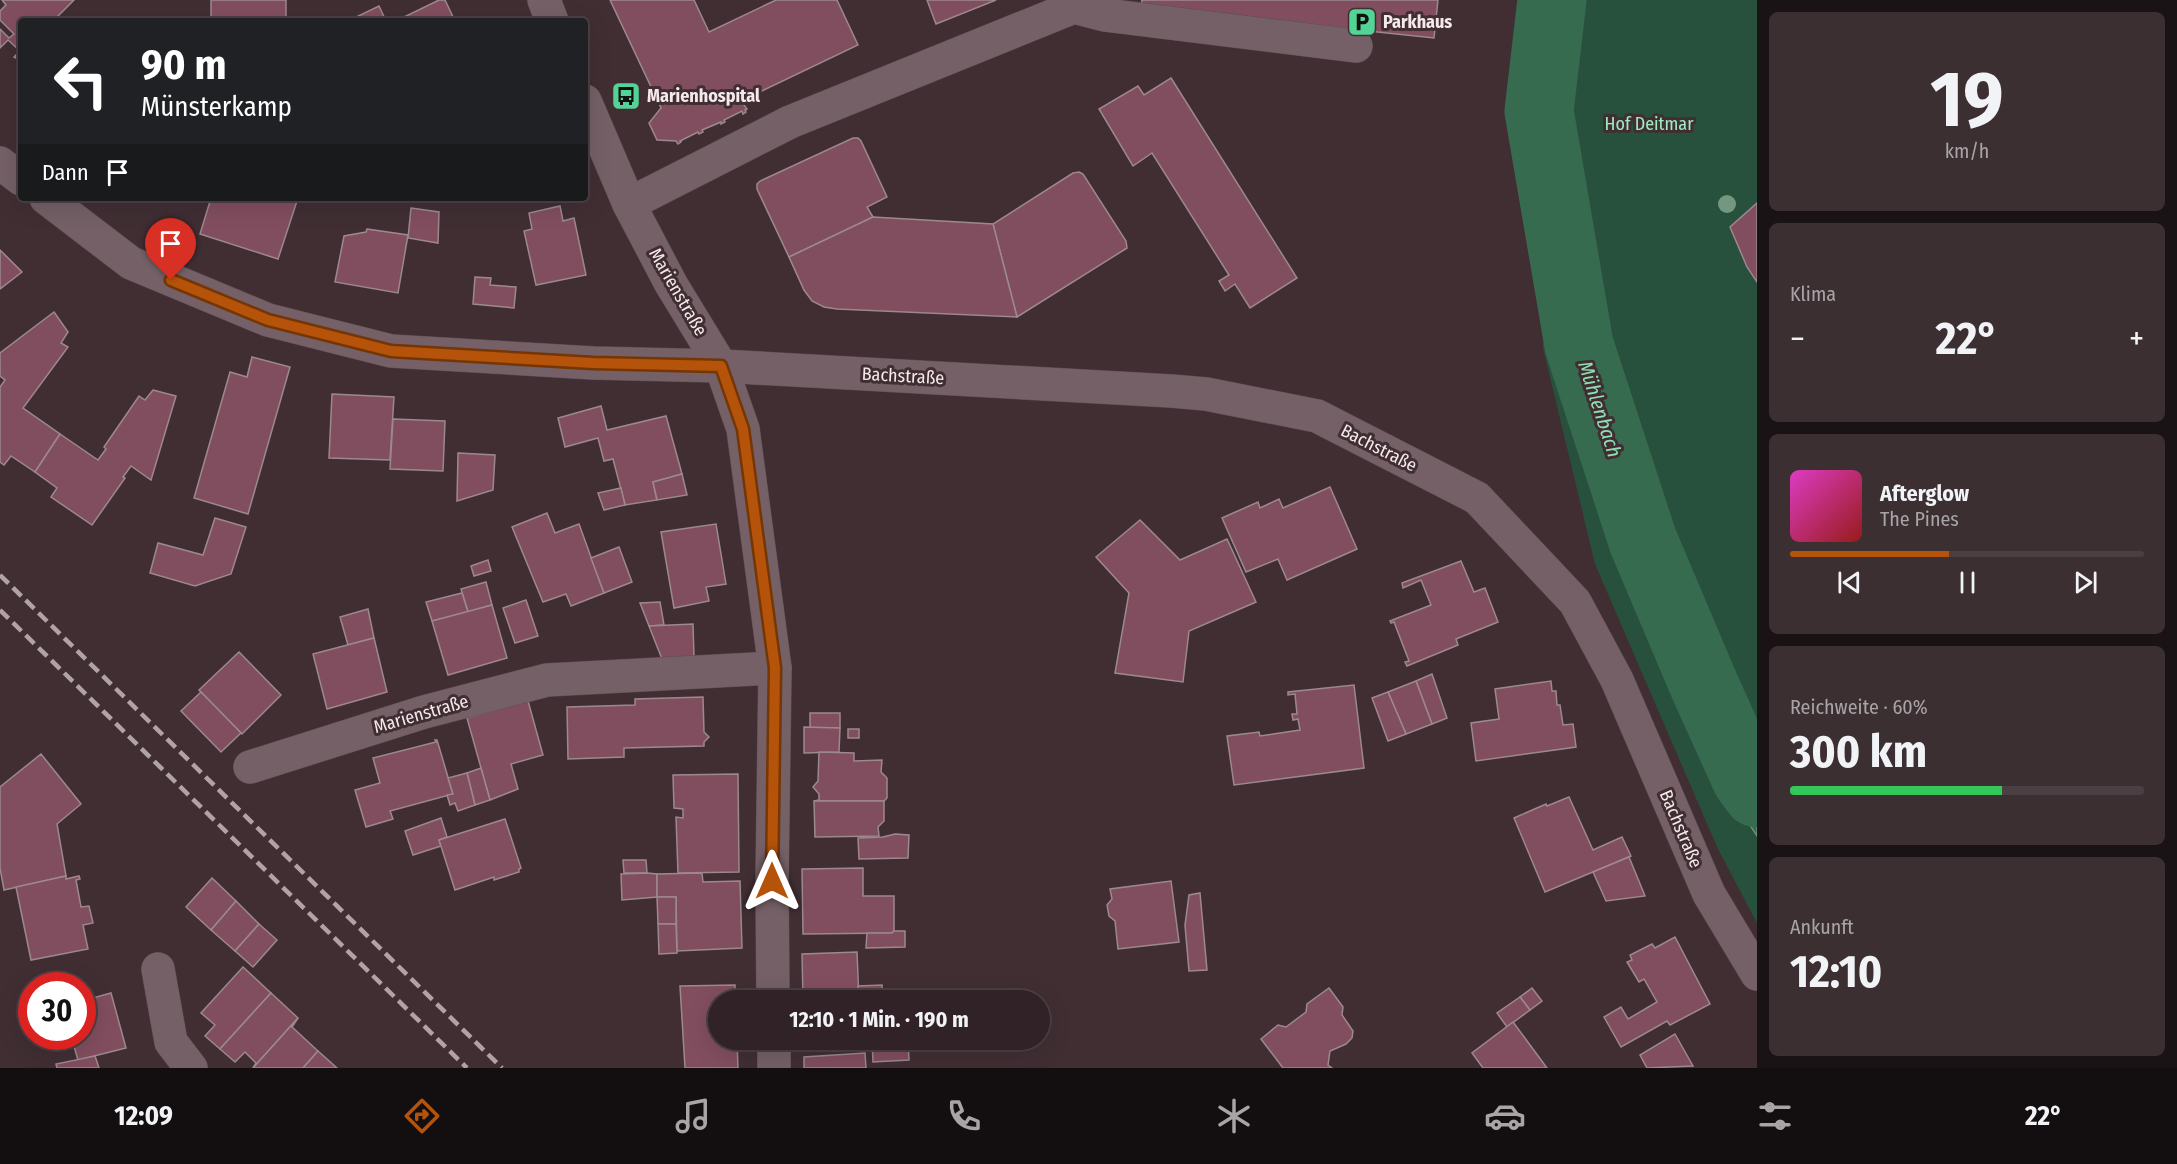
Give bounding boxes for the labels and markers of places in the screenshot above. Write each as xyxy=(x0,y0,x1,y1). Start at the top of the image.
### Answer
parking icon: Parkhaus xyxy=(1346,6,1378,38)
place label: Parkhaus xyxy=(1383,11,1452,33)
bus stop icon: Marienhospital xyxy=(610,80,642,112)
place label: Marienhospital xyxy=(647,85,760,107)
pin xyxy=(145,218,196,280)

